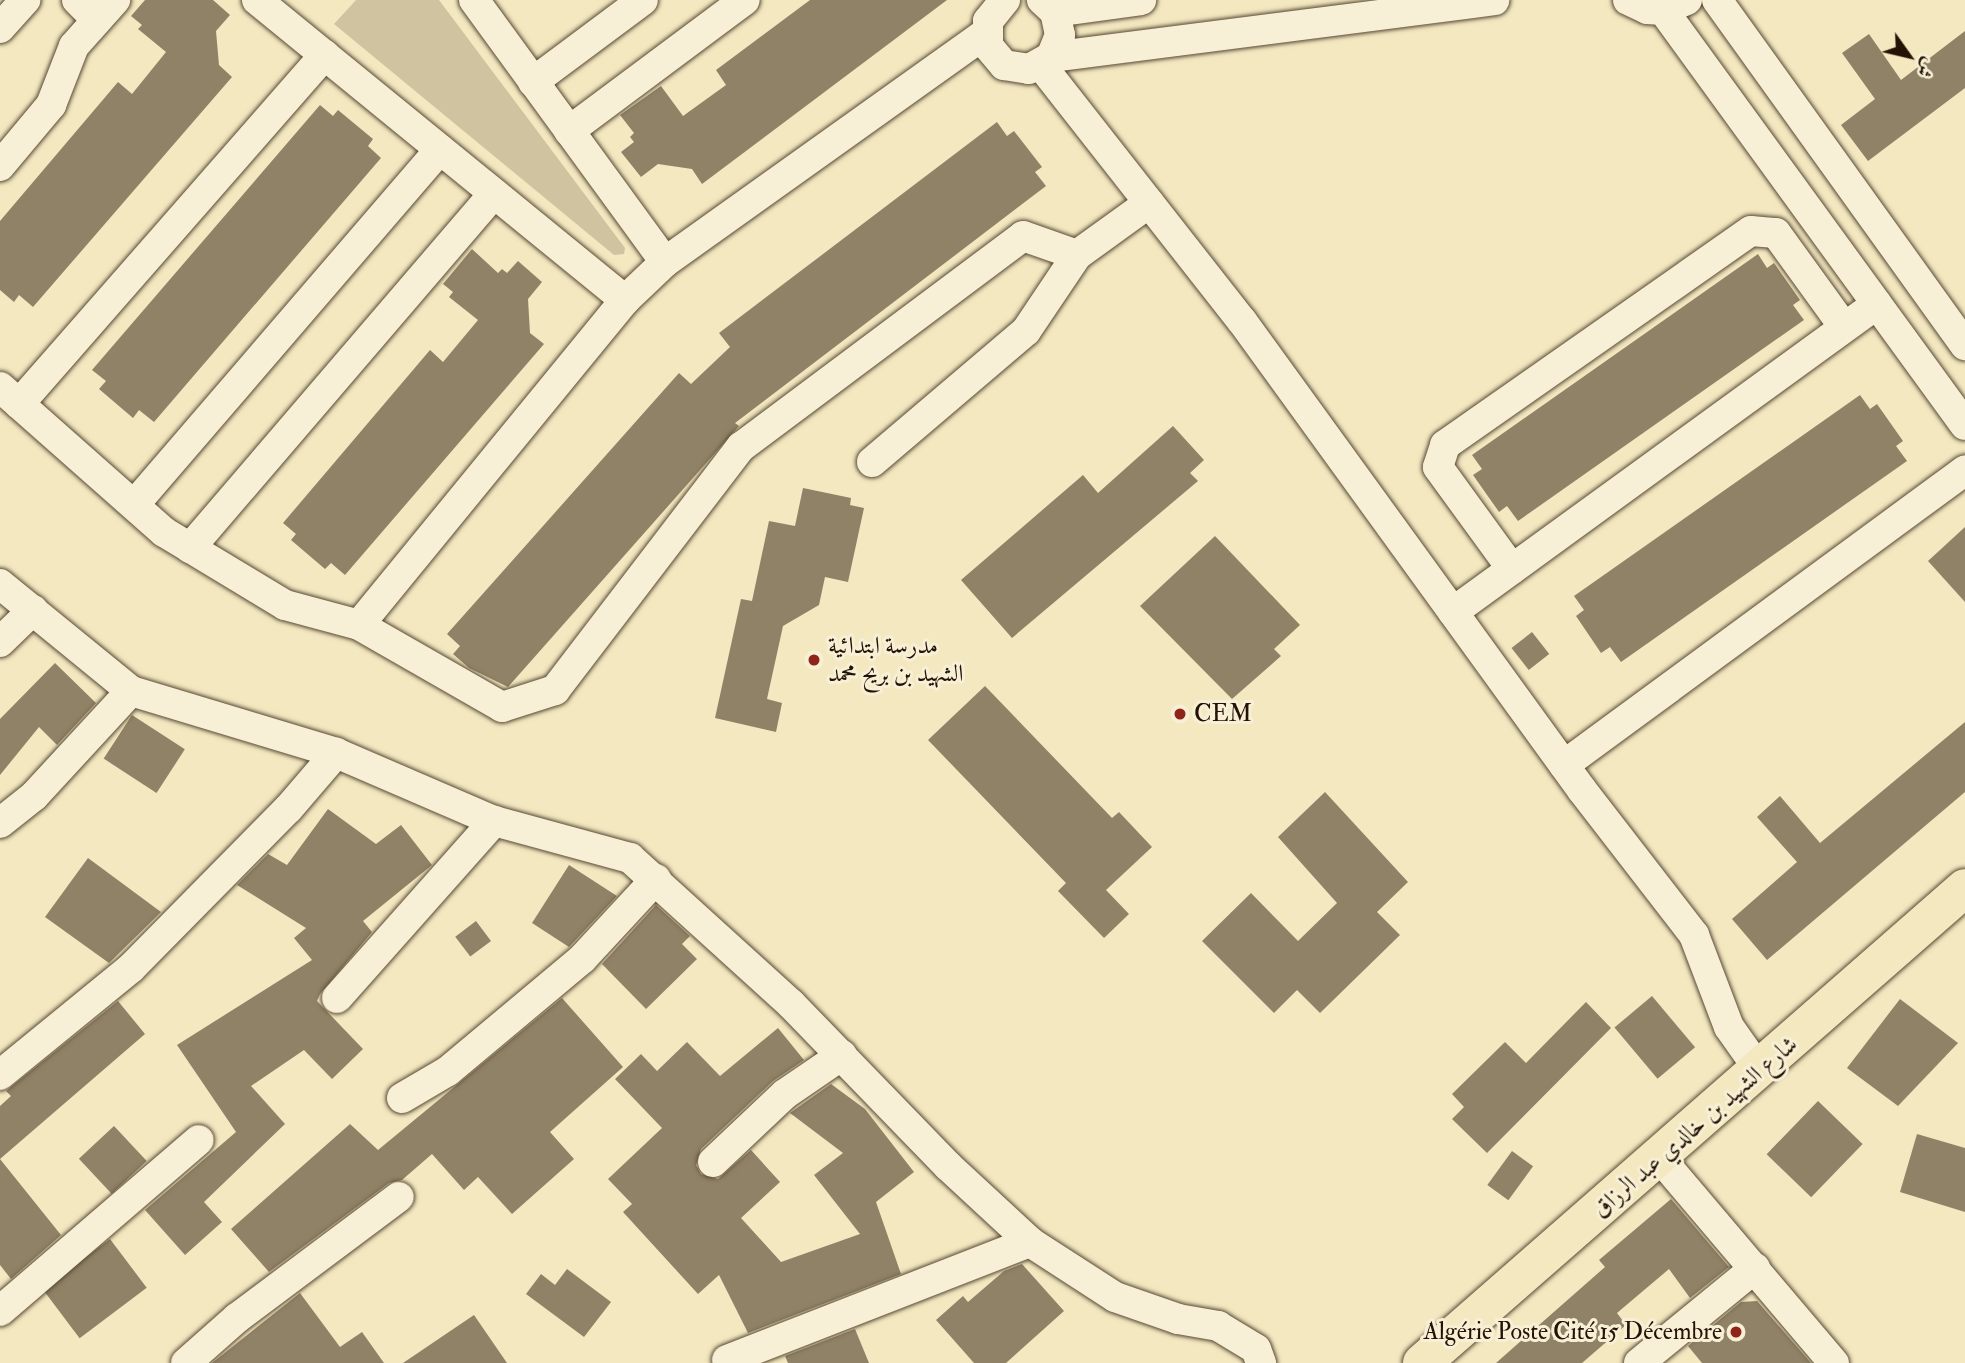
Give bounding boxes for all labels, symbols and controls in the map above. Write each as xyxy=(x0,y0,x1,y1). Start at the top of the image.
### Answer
north arrow xyxy=(1874,21,1944,91)
text: ش xyxy=(1911,53,1942,82)
place label: مدرسة ابتدائية الشهيد بن بريح محمد xyxy=(828,632,964,688)
marker: مدرسة ابتدائية الشهيد بن بريح محمد xyxy=(806,652,822,668)
place label: CEM xyxy=(1194,700,1252,728)
marker: CEM xyxy=(1172,706,1188,722)
street label: شارع الشهيد بن خالدي عبد الرزاق xyxy=(1587,1030,1803,1224)
place label: Algérie Poste Cité 15 Décembre xyxy=(1423,1318,1722,1346)
marker: Algérie Poste Cité 15 Décembre xyxy=(1728,1324,1744,1340)

